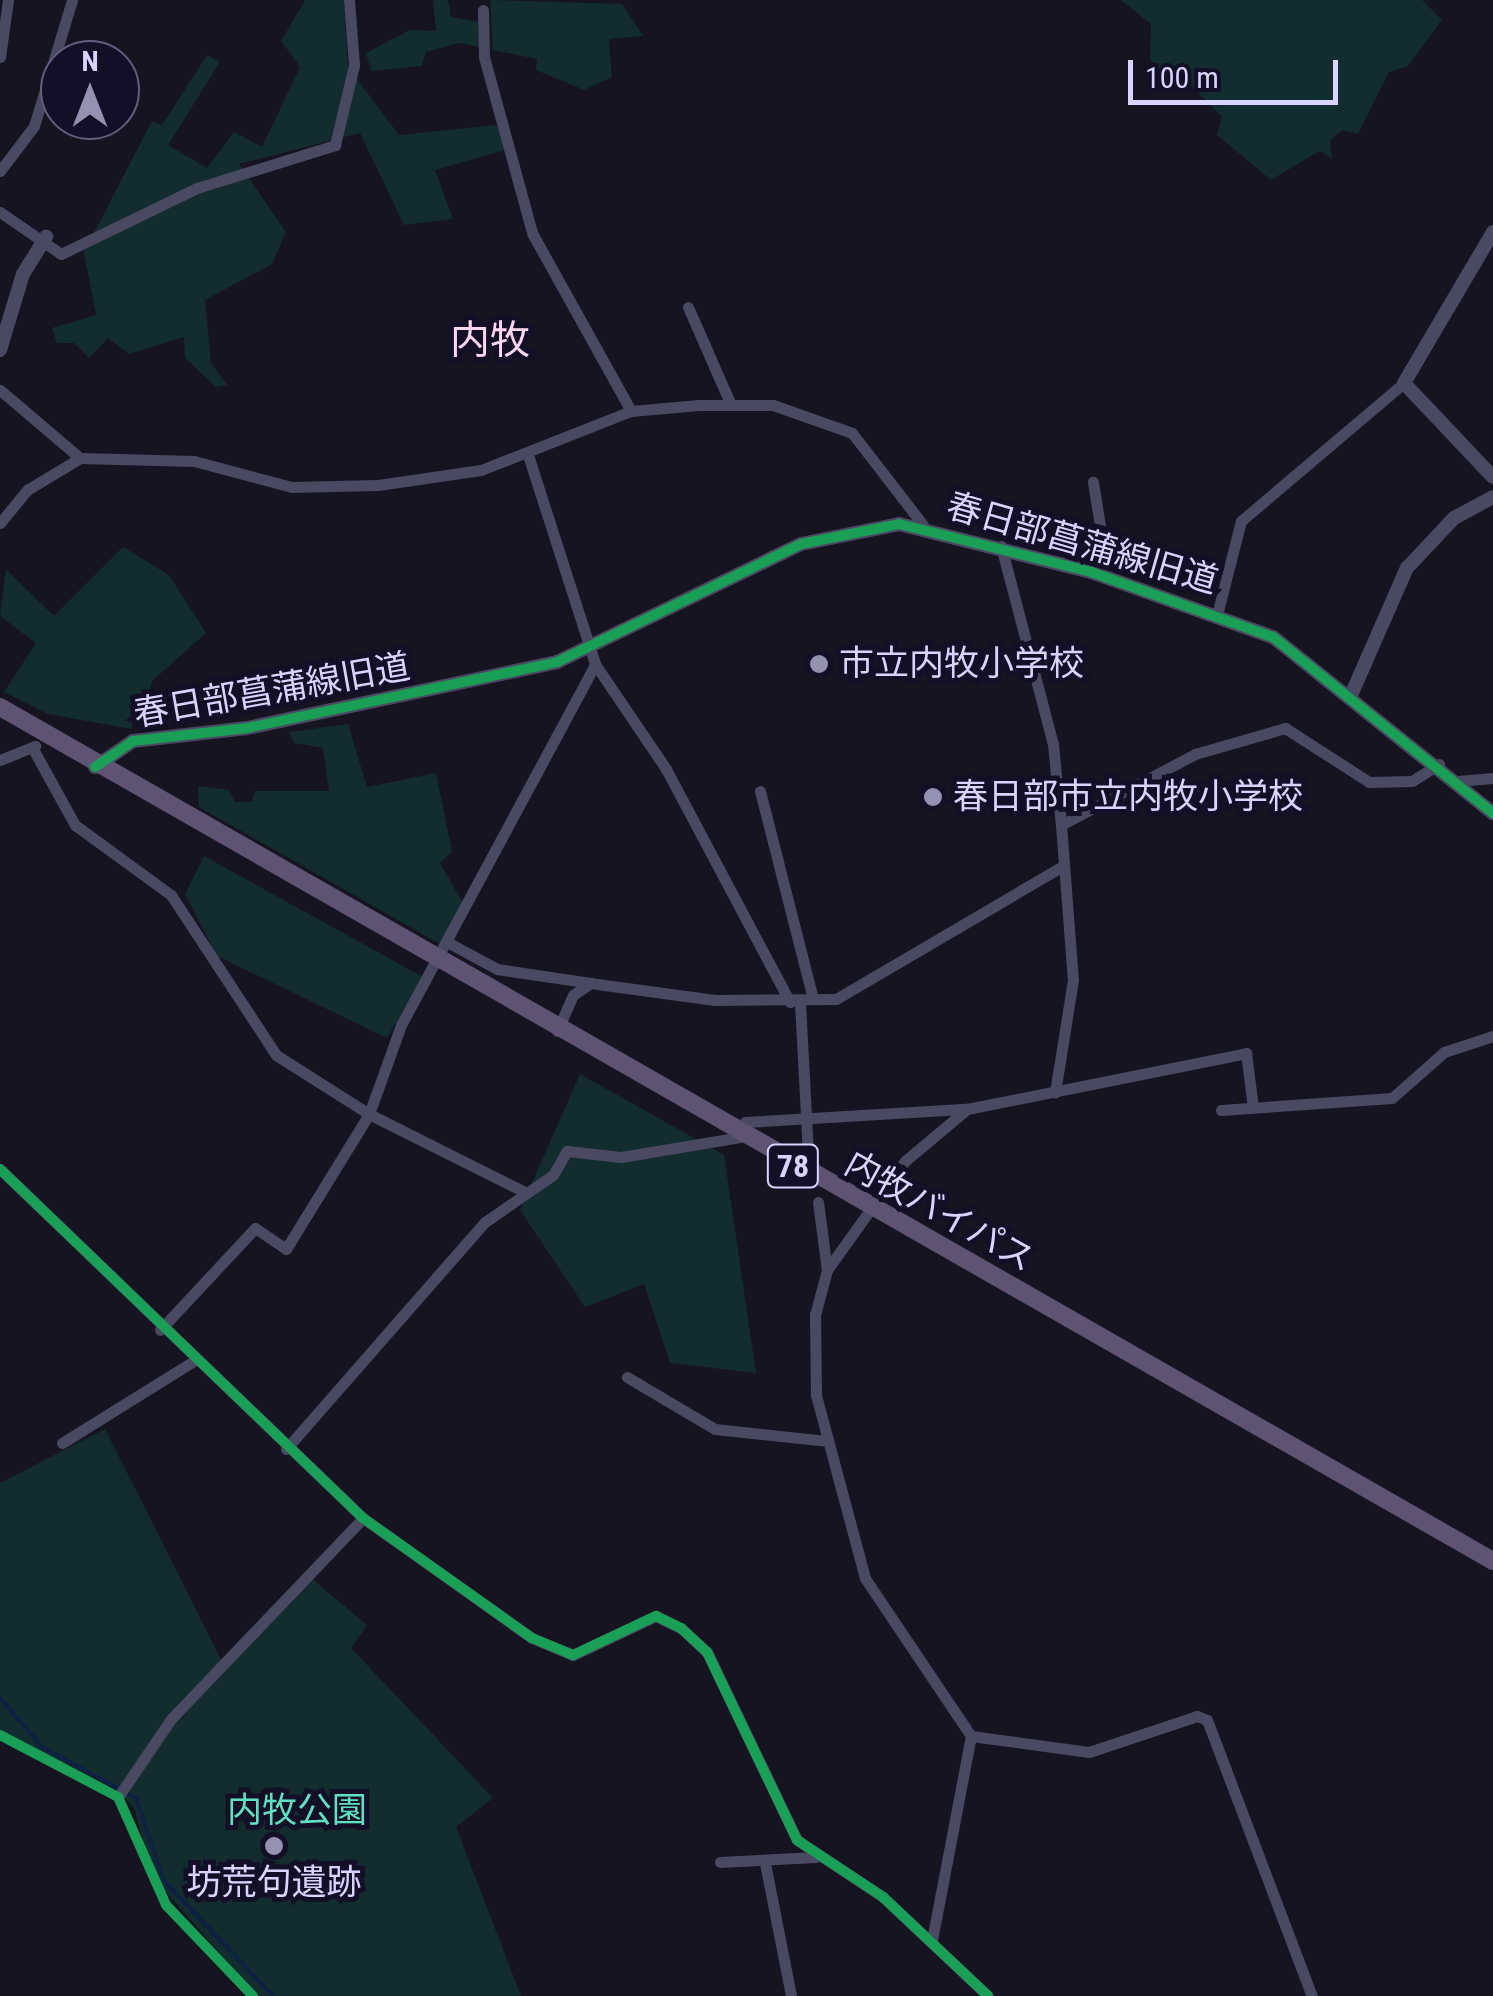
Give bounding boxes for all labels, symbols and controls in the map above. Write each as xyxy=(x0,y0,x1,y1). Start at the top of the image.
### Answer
north arrow xyxy=(40,40,140,140)
scale bar xyxy=(1133,40,1343,102)
text: N xyxy=(81,45,99,78)
text: 100 m xyxy=(1145,60,1219,95)
district label: 内牧 xyxy=(450,317,530,365)
street label: 春日部菖蒲線旧道 xyxy=(942,485,1222,603)
place label: 市立内牧小学校 xyxy=(839,643,1084,685)
street label: 春日部菖蒲線旧道 xyxy=(130,646,414,736)
marker: 市立内牧小学校 xyxy=(808,653,830,675)
place label: 春日部市立内牧小学校 xyxy=(953,776,1303,818)
marker: 春日部市立内牧小学校 xyxy=(922,786,944,808)
road number: 78 xyxy=(766,1139,820,1193)
street label: 内牧バイパス xyxy=(837,1143,1041,1281)
park label: 内牧公園 xyxy=(227,1790,367,1832)
marker: 坊荒句遺跡 xyxy=(263,1835,285,1857)
place label: 坊荒句遺跡 xyxy=(187,1862,361,1904)

